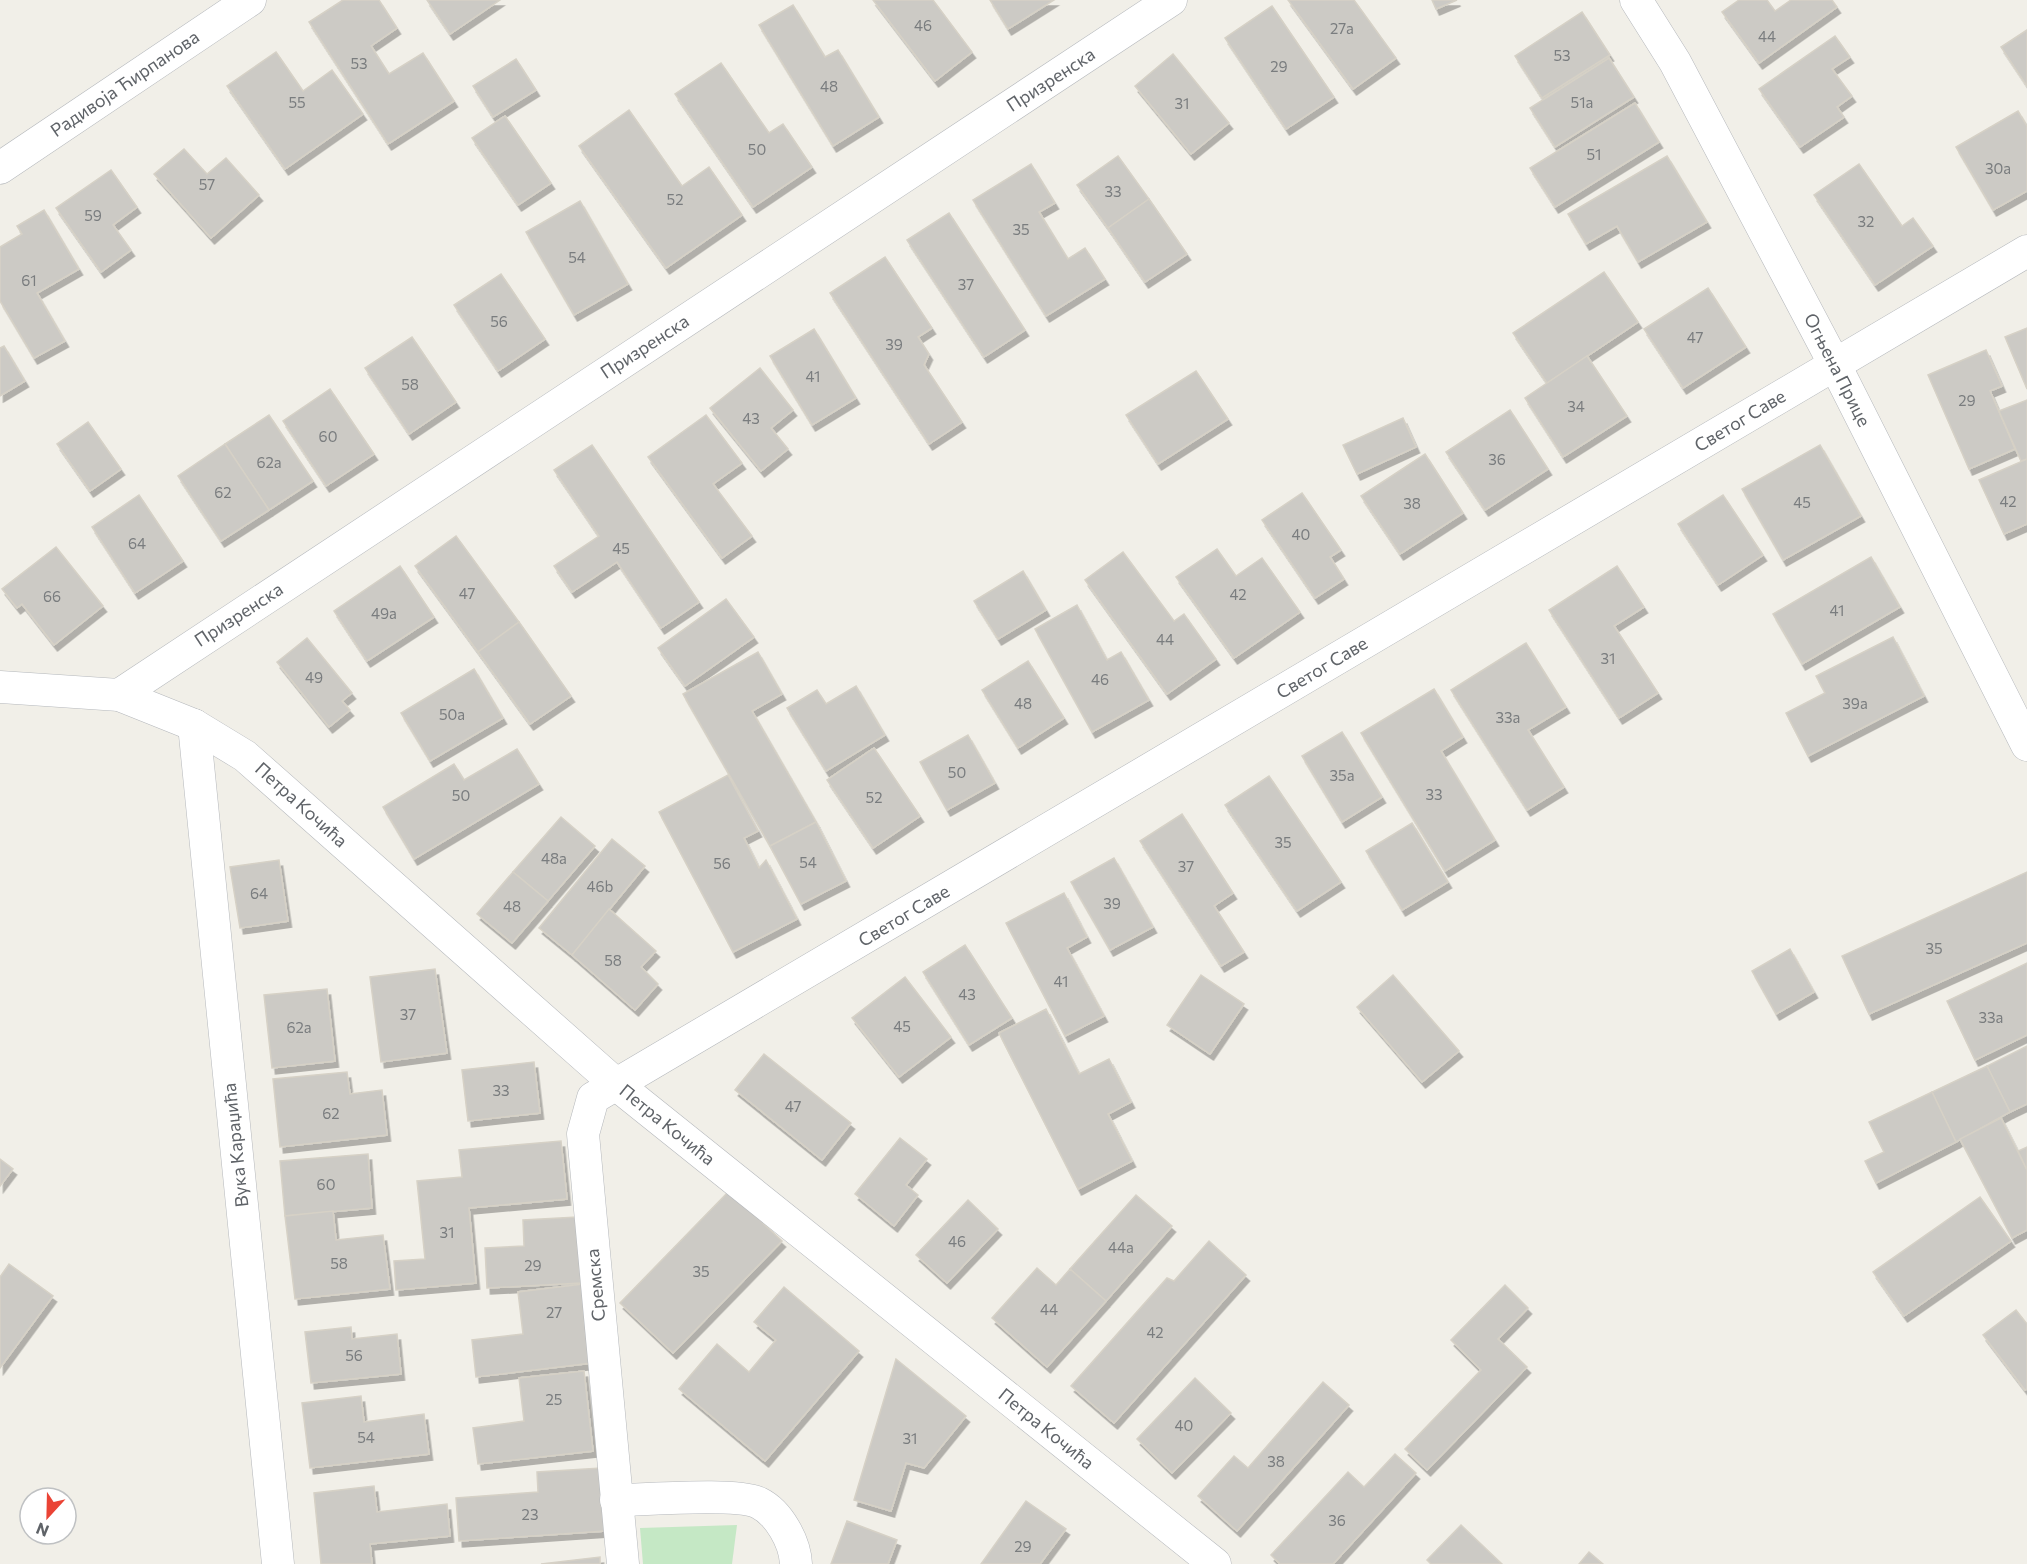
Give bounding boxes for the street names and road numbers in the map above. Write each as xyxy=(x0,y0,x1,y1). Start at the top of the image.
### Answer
street label: Радивоја Ћирпанова xyxy=(46,25,203,141)
street label: Призренска xyxy=(1002,42,1099,116)
street label: Призренска xyxy=(596,309,693,383)
street label: Огњена Прице xyxy=(1800,309,1876,430)
street label: Светог Саве xyxy=(1690,384,1789,456)
street label: Призренска xyxy=(190,577,287,651)
street label: Светог Саве xyxy=(1272,631,1371,703)
street label: Петра Кочића xyxy=(251,757,352,851)
street label: Светог Саве xyxy=(854,879,953,951)
street label: Петра Кочића xyxy=(615,1079,720,1169)
street label: Вука Караџића xyxy=(218,1082,252,1208)
street label: Сремска xyxy=(581,1248,609,1322)
street label: Петра Кочића xyxy=(994,1383,1099,1473)

